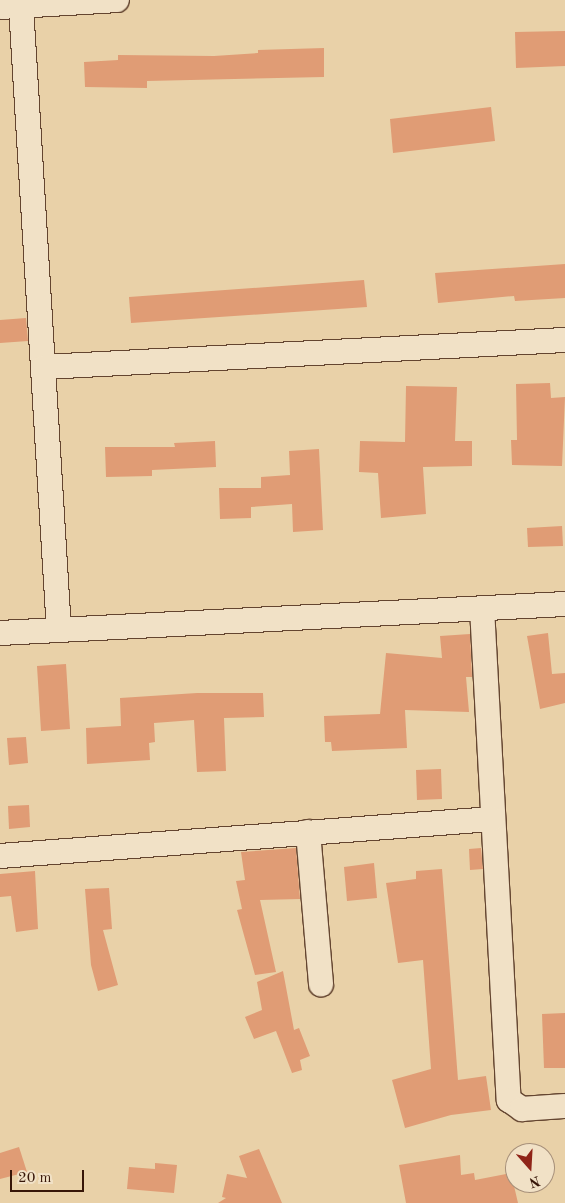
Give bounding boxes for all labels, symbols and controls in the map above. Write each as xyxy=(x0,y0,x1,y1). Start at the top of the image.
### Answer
north arrow xyxy=(505,1143,555,1193)
scale bar xyxy=(12,1160,86,1192)
text: 20 m xyxy=(18,1171,52,1186)
text: N xyxy=(527,1173,542,1190)

